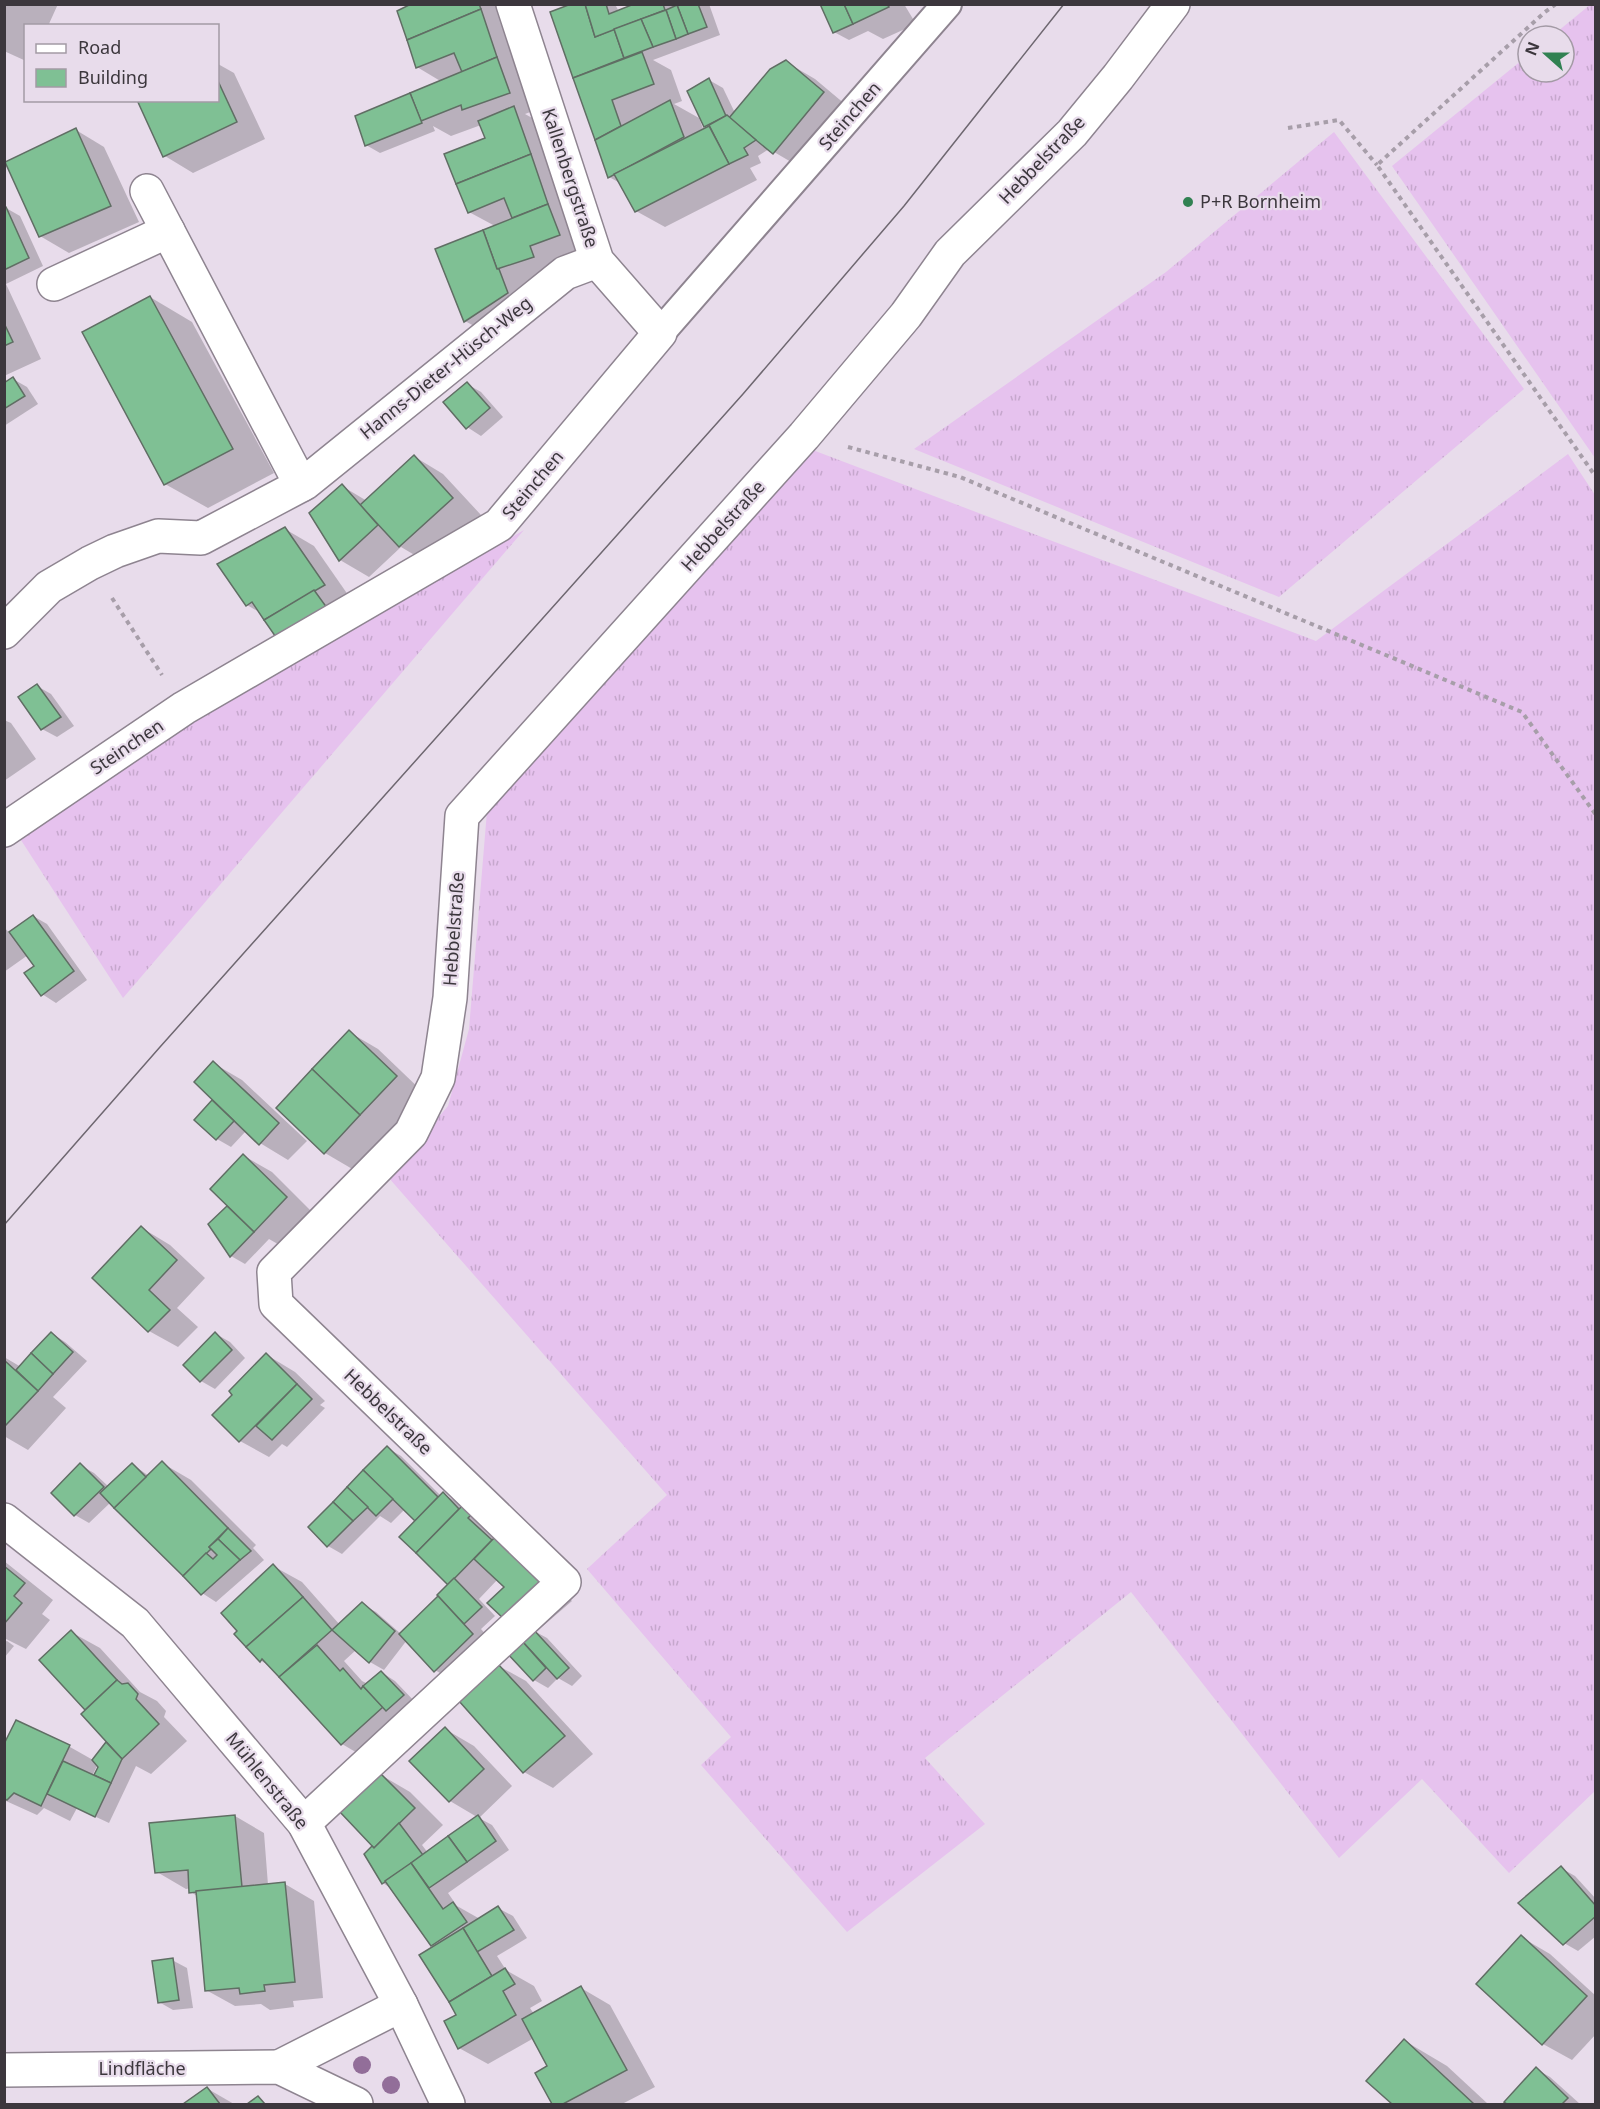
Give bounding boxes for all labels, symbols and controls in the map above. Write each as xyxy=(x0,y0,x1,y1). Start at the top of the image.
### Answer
legend xyxy=(24,24,219,102)
north arrow xyxy=(1516,24,1576,84)
text: Road xyxy=(78,35,121,59)
text: N xyxy=(1519,39,1545,59)
text: Building xyxy=(78,65,148,89)
street label: Steinchen xyxy=(813,76,886,155)
street label: Kallenbergstraße xyxy=(537,105,605,250)
street label: Hebbelstraße xyxy=(993,110,1090,209)
place label: P+R Bornheim xyxy=(1200,189,1321,213)
marker: P+R Bornheim xyxy=(1181,195,1195,209)
street label: Hanns-Dieter-Hüsch-Weg xyxy=(355,291,536,444)
street label: Steinchen xyxy=(496,445,568,524)
street label: Hebbelstraße xyxy=(675,475,769,576)
street label: Steinchen xyxy=(85,713,168,779)
street label: Hebbelstraße xyxy=(437,871,469,987)
street label: Hebbelstraße xyxy=(339,1363,438,1460)
street label: Mühlenstraße xyxy=(221,1727,314,1834)
street label: Lindfläche xyxy=(98,2056,186,2080)

